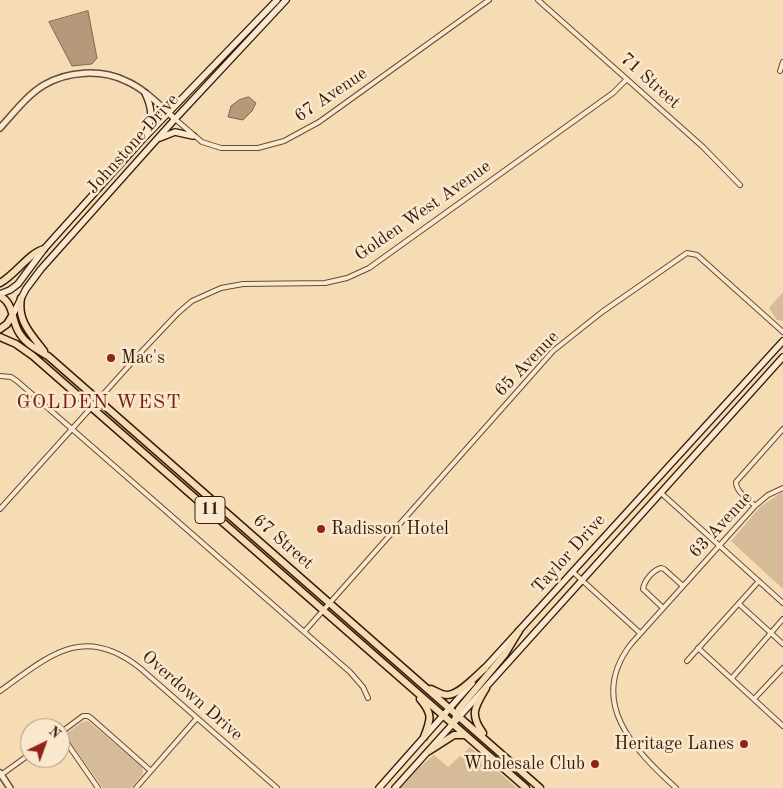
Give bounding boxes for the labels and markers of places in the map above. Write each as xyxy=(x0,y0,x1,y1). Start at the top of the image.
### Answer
place label: Mac's xyxy=(121,347,165,369)
marker: Mac's xyxy=(105,352,117,364)
place label: Radisson Hotel xyxy=(331,518,449,540)
marker: Radisson Hotel xyxy=(315,523,327,535)
place label: Heritage Lanes xyxy=(614,733,734,755)
marker: Heritage Lanes xyxy=(738,738,750,750)
place label: Wholesale Club xyxy=(463,753,585,775)
marker: Wholesale Club xyxy=(589,758,601,770)

